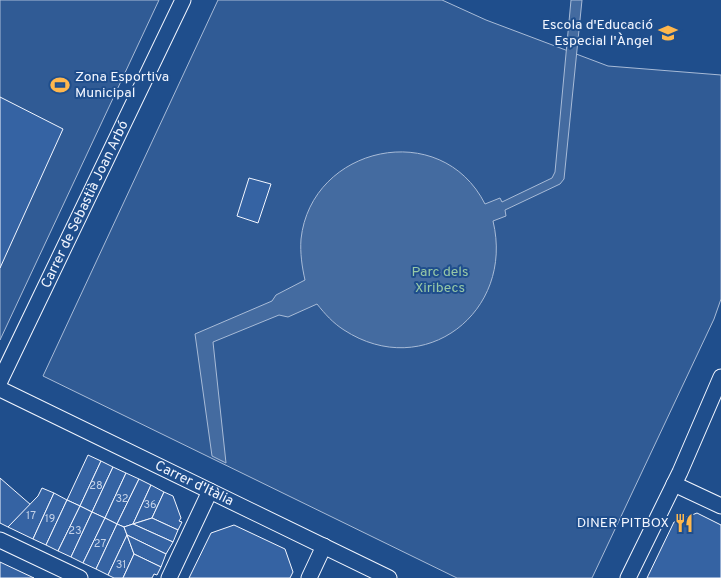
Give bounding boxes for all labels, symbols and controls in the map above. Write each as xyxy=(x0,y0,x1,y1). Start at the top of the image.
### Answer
place label: Escola d'Educació Especial l'Àngel xyxy=(542,17,653,50)
school or university icon: Escola d'Educació Especial l'Àngel xyxy=(657,22,679,44)
place label: Zona Esportiva Municipal xyxy=(75,69,169,102)
sports icon: Zona Esportiva Municipal xyxy=(49,74,71,96)
street label: Carrer de Sebastià Joan Arbó xyxy=(37,118,132,291)
park label: Parc dels Xiribecs xyxy=(411,264,469,297)
street label: Carrer d'Itàlia xyxy=(152,457,236,510)
house number: 28 xyxy=(89,479,103,493)
house number: 32 xyxy=(115,492,129,506)
house number: 36 xyxy=(143,498,157,512)
house number: 17 xyxy=(26,509,36,523)
house number: 19 xyxy=(45,512,55,526)
restaurant icon: DINER PITBOX xyxy=(673,512,695,534)
place label: DINER PITBOX xyxy=(577,515,669,532)
house number: 23 xyxy=(68,524,82,538)
house number: 27 xyxy=(94,537,106,551)
house number: 31 xyxy=(116,558,126,572)

